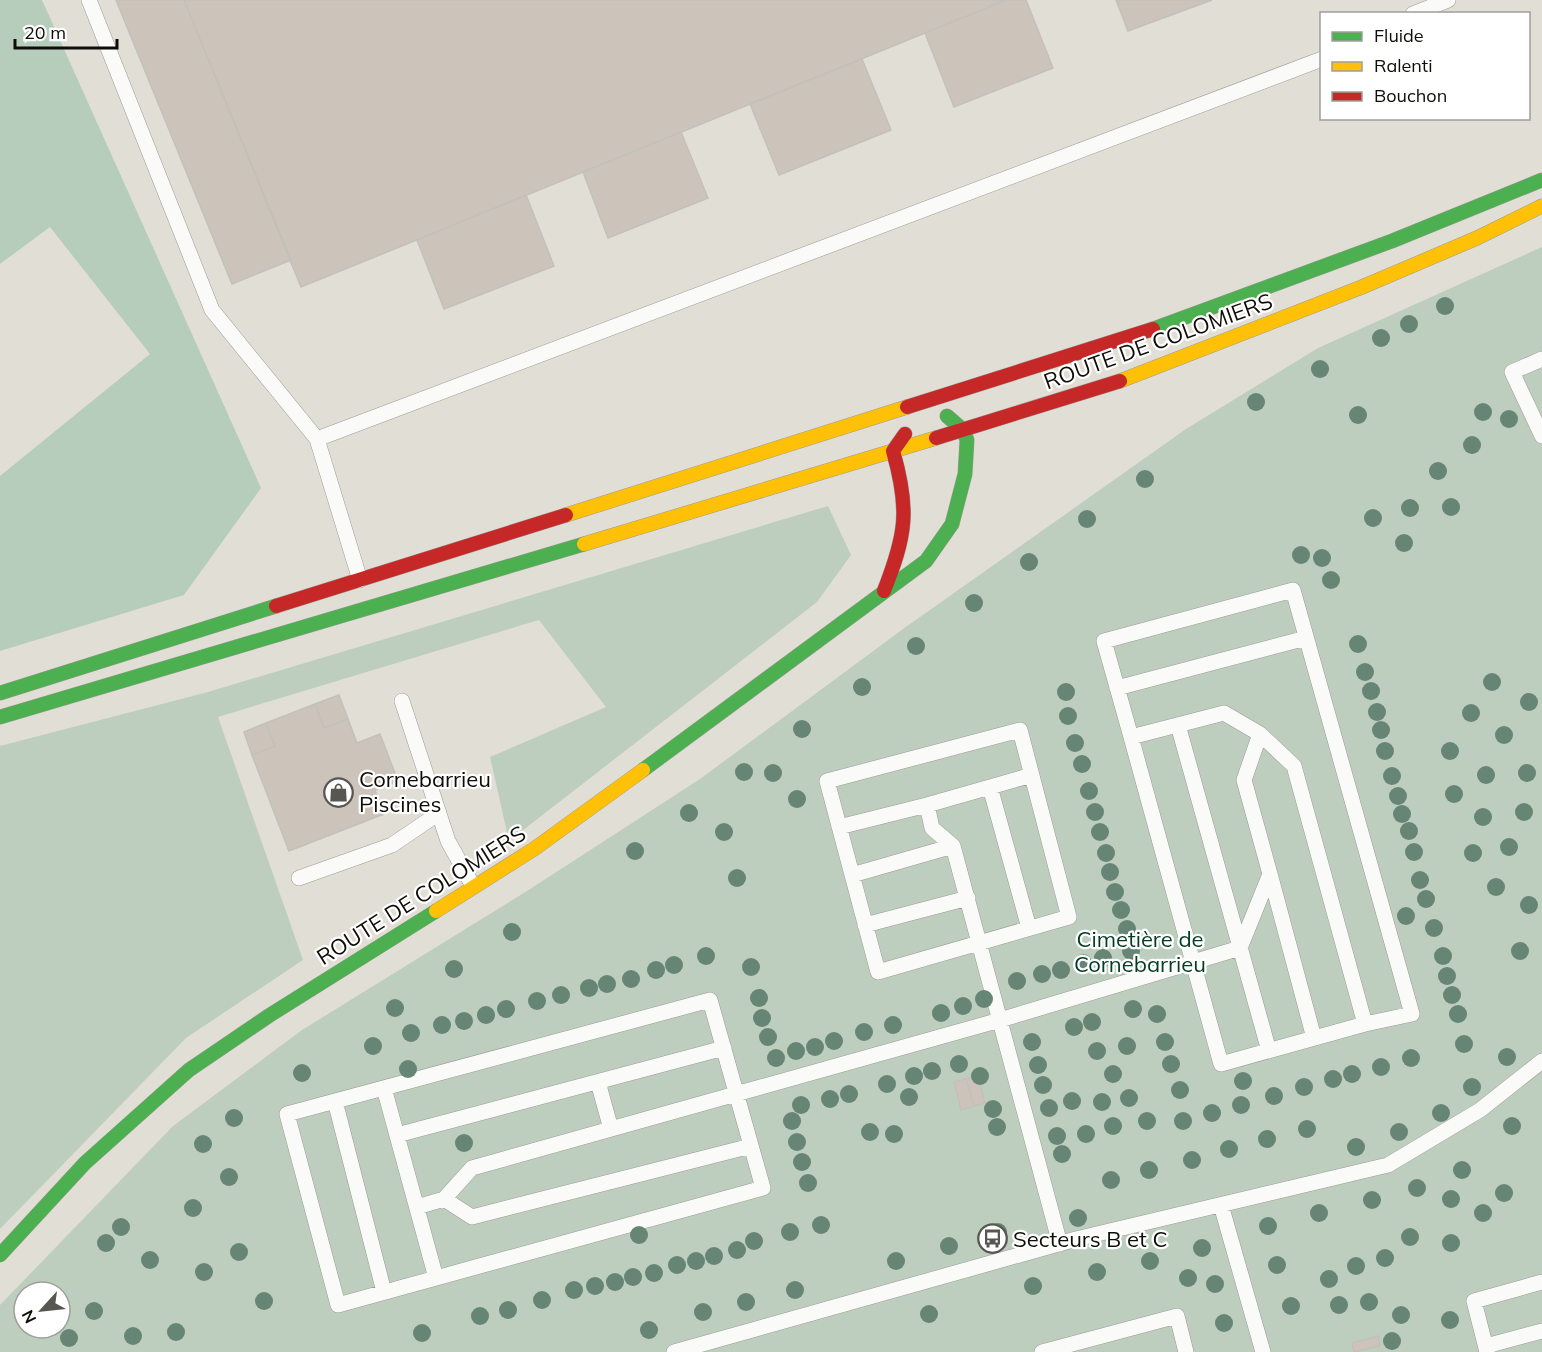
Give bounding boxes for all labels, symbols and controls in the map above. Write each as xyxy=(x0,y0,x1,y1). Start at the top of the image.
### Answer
scale bar xyxy=(15,12,117,50)
legend xyxy=(1320,12,1530,120)
text: 20 m xyxy=(24,21,66,44)
text: Fluide xyxy=(1374,24,1424,47)
text: Ralenti xyxy=(1374,54,1432,77)
text: Bouchon xyxy=(1374,84,1447,107)
street label: ROUTE DE COLOMIERS xyxy=(1040,287,1276,395)
place label: Cornebarrieu Piscines xyxy=(359,765,491,818)
shop icon: Cornebarrieu Piscines xyxy=(322,776,354,808)
street label: ROUTE DE COLOMIERS xyxy=(311,819,531,971)
park label: Cimetière de Cornebarrieu xyxy=(1074,925,1206,978)
bus stop icon: Secteurs B et C xyxy=(976,1223,1008,1255)
place label: Secteurs B et C xyxy=(1013,1225,1168,1253)
north arrow xyxy=(12,1280,72,1340)
text: N xyxy=(17,1307,40,1327)

